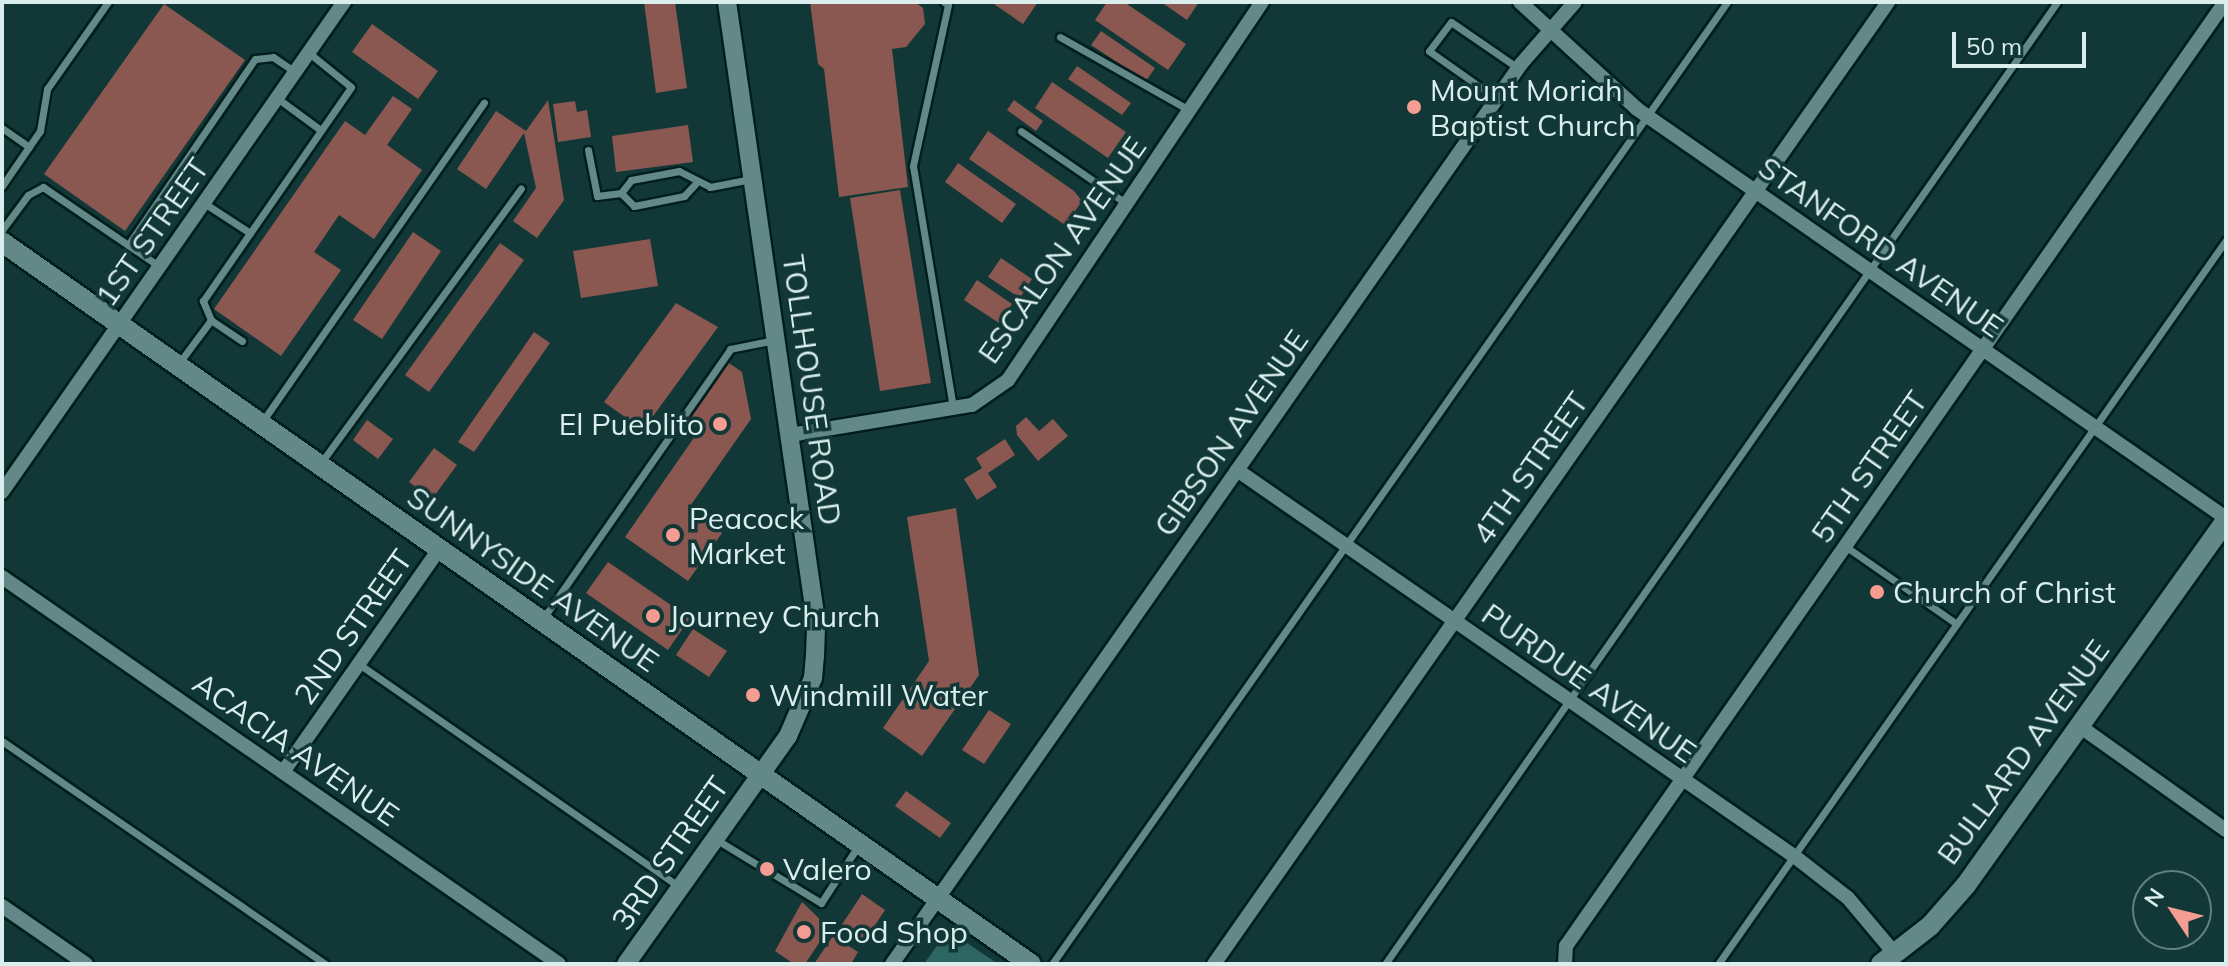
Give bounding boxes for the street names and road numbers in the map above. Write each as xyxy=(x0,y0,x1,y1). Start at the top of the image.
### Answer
street label: ESCALON AVENUE xyxy=(970,130,1154,370)
street label: STANFORD AVENUE xyxy=(1752,149,2010,345)
street label: 1ST STREET xyxy=(88,151,216,313)
street label: TOLLHOUSE ROAD xyxy=(775,252,849,528)
street label: GIBSON AVENUE xyxy=(1147,323,1315,543)
street label: 5TH STREET xyxy=(1803,384,1935,550)
street label: 4TH STREET xyxy=(1464,385,1596,551)
street label: SUNNYSIDE AVENUE xyxy=(401,479,665,679)
street label: 2ND STREET xyxy=(286,543,420,711)
street label: PURDUE AVENUE xyxy=(1475,596,1703,770)
street label: BULLARD AVENUE xyxy=(1930,633,2116,871)
street label: ACACIA AVENUE xyxy=(186,665,406,833)
street label: 3RD STREET xyxy=(604,769,736,937)

